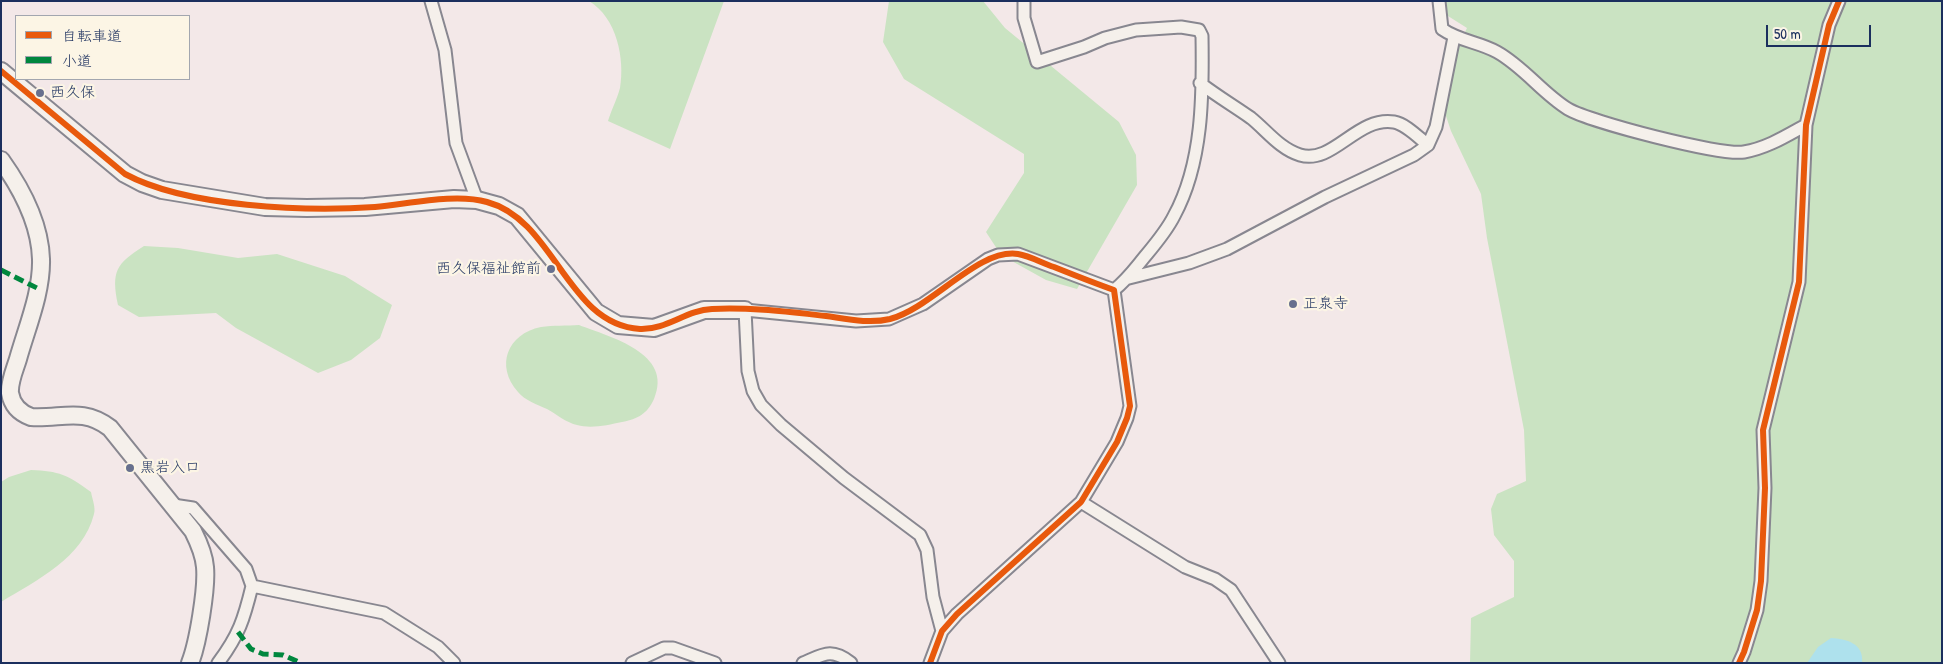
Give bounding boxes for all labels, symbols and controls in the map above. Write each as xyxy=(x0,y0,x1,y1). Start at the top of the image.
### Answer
legend xyxy=(15,15,190,80)
scale bar xyxy=(1768,15,1873,47)
text: 50 m xyxy=(1774,23,1801,44)
text: 自転車道 xyxy=(62,25,122,46)
text: 小道 xyxy=(62,50,92,71)
place label: 西久保 xyxy=(50,84,95,102)
marker: 西久保 xyxy=(34,87,46,99)
place label: 西久保福祉館前 xyxy=(436,260,541,278)
marker: 西久保福祉館前 xyxy=(545,263,557,275)
place label: 正泉寺 xyxy=(1303,295,1348,313)
marker: 正泉寺 xyxy=(1287,298,1299,310)
place label: 黒岩入口 xyxy=(140,459,200,477)
marker: 黒岩入口 xyxy=(124,462,136,474)

